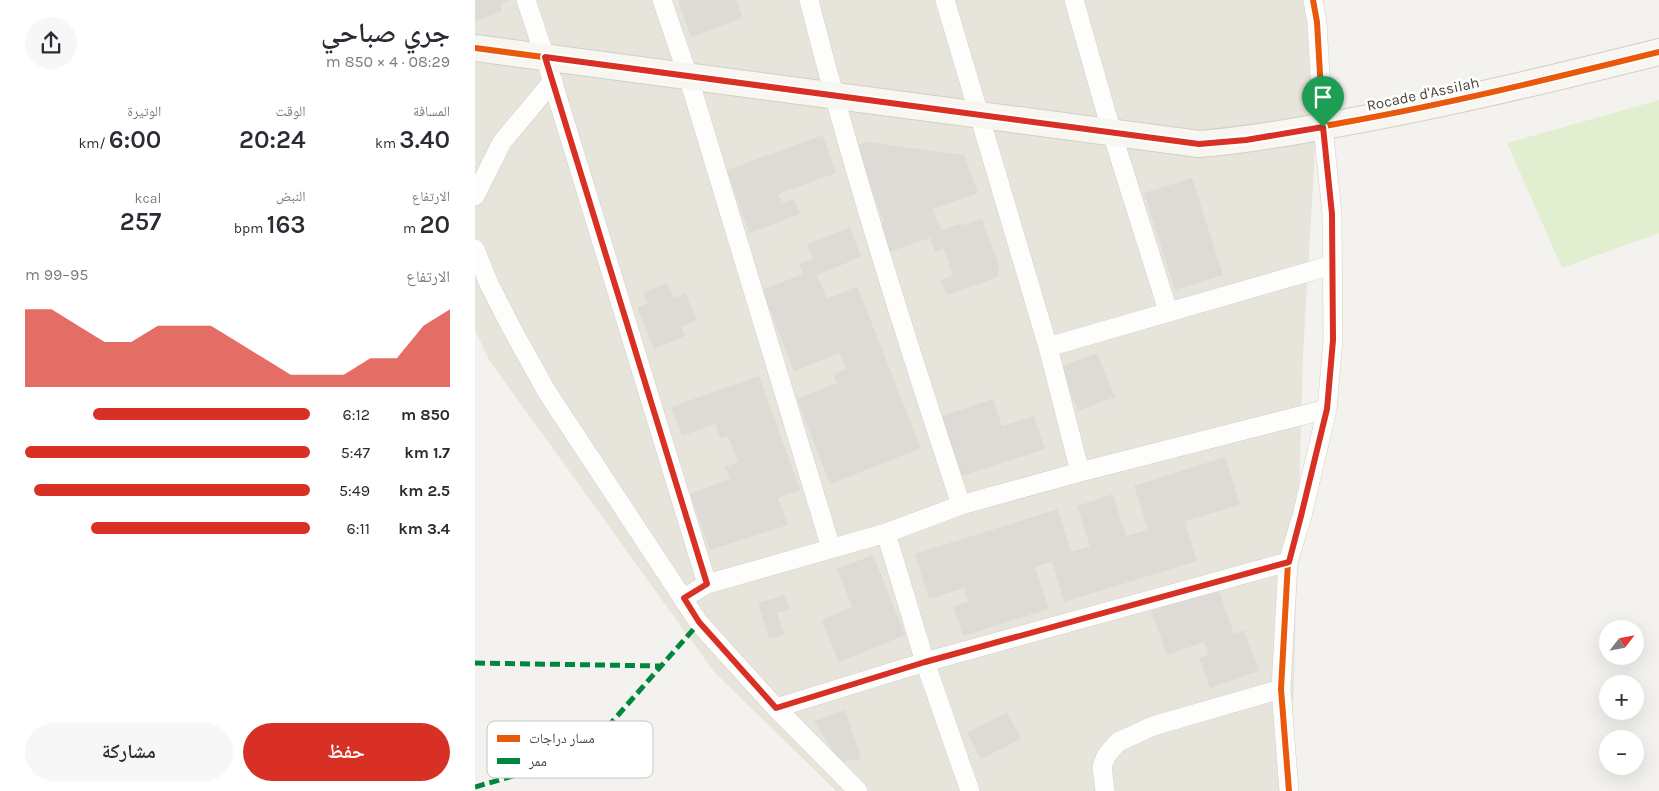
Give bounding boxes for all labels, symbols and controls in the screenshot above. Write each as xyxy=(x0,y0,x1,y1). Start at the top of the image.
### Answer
text: جري صباحي xyxy=(321,16,450,49)
button: share xyxy=(25,17,77,69)
text: 08:29 · 4 × 850 m xyxy=(326,52,450,71)
street label: Rocade d'Assilah xyxy=(1365,73,1481,115)
pin xyxy=(1302,76,1344,127)
icon: arrive xyxy=(1309,83,1337,111)
text: الوتيرة xyxy=(127,103,161,120)
text: الوقت xyxy=(276,103,306,120)
text: المسافة xyxy=(413,103,450,120)
text: 6:00 xyxy=(109,125,161,154)
text: 20:24 xyxy=(239,125,306,154)
text: 3.40 xyxy=(399,125,450,154)
text: /km xyxy=(78,135,109,152)
text: km xyxy=(375,135,399,152)
text: النبض xyxy=(276,188,306,205)
text: الارتفاع xyxy=(412,188,450,205)
text: kcal xyxy=(135,190,161,207)
text: 257 xyxy=(120,207,161,236)
text: 163 xyxy=(267,210,306,239)
text: 20 xyxy=(419,210,450,239)
text: bpm xyxy=(234,220,267,237)
text: m xyxy=(403,220,419,237)
text: 95–99 m xyxy=(25,265,88,284)
text: الارتفاع xyxy=(406,267,450,286)
text: 6:12 xyxy=(343,405,370,424)
text: 850 m xyxy=(401,405,450,424)
text: 5:47 xyxy=(341,443,370,462)
text: 1.7 km xyxy=(404,443,450,462)
text: 5:49 xyxy=(339,481,370,500)
text: 2.5 km xyxy=(399,481,450,500)
text: 6:11 xyxy=(347,519,370,538)
text: 3.4 km xyxy=(398,519,450,538)
north arrow xyxy=(1599,620,1644,665)
map controls xyxy=(1599,620,1644,775)
button: + xyxy=(1599,675,1644,720)
legend xyxy=(487,721,653,778)
button: مشاركة xyxy=(25,723,233,781)
button: حفظ xyxy=(243,723,450,781)
text: مسار دراجات xyxy=(529,730,595,747)
button: − xyxy=(1599,730,1644,775)
text: ممر xyxy=(528,753,547,770)

